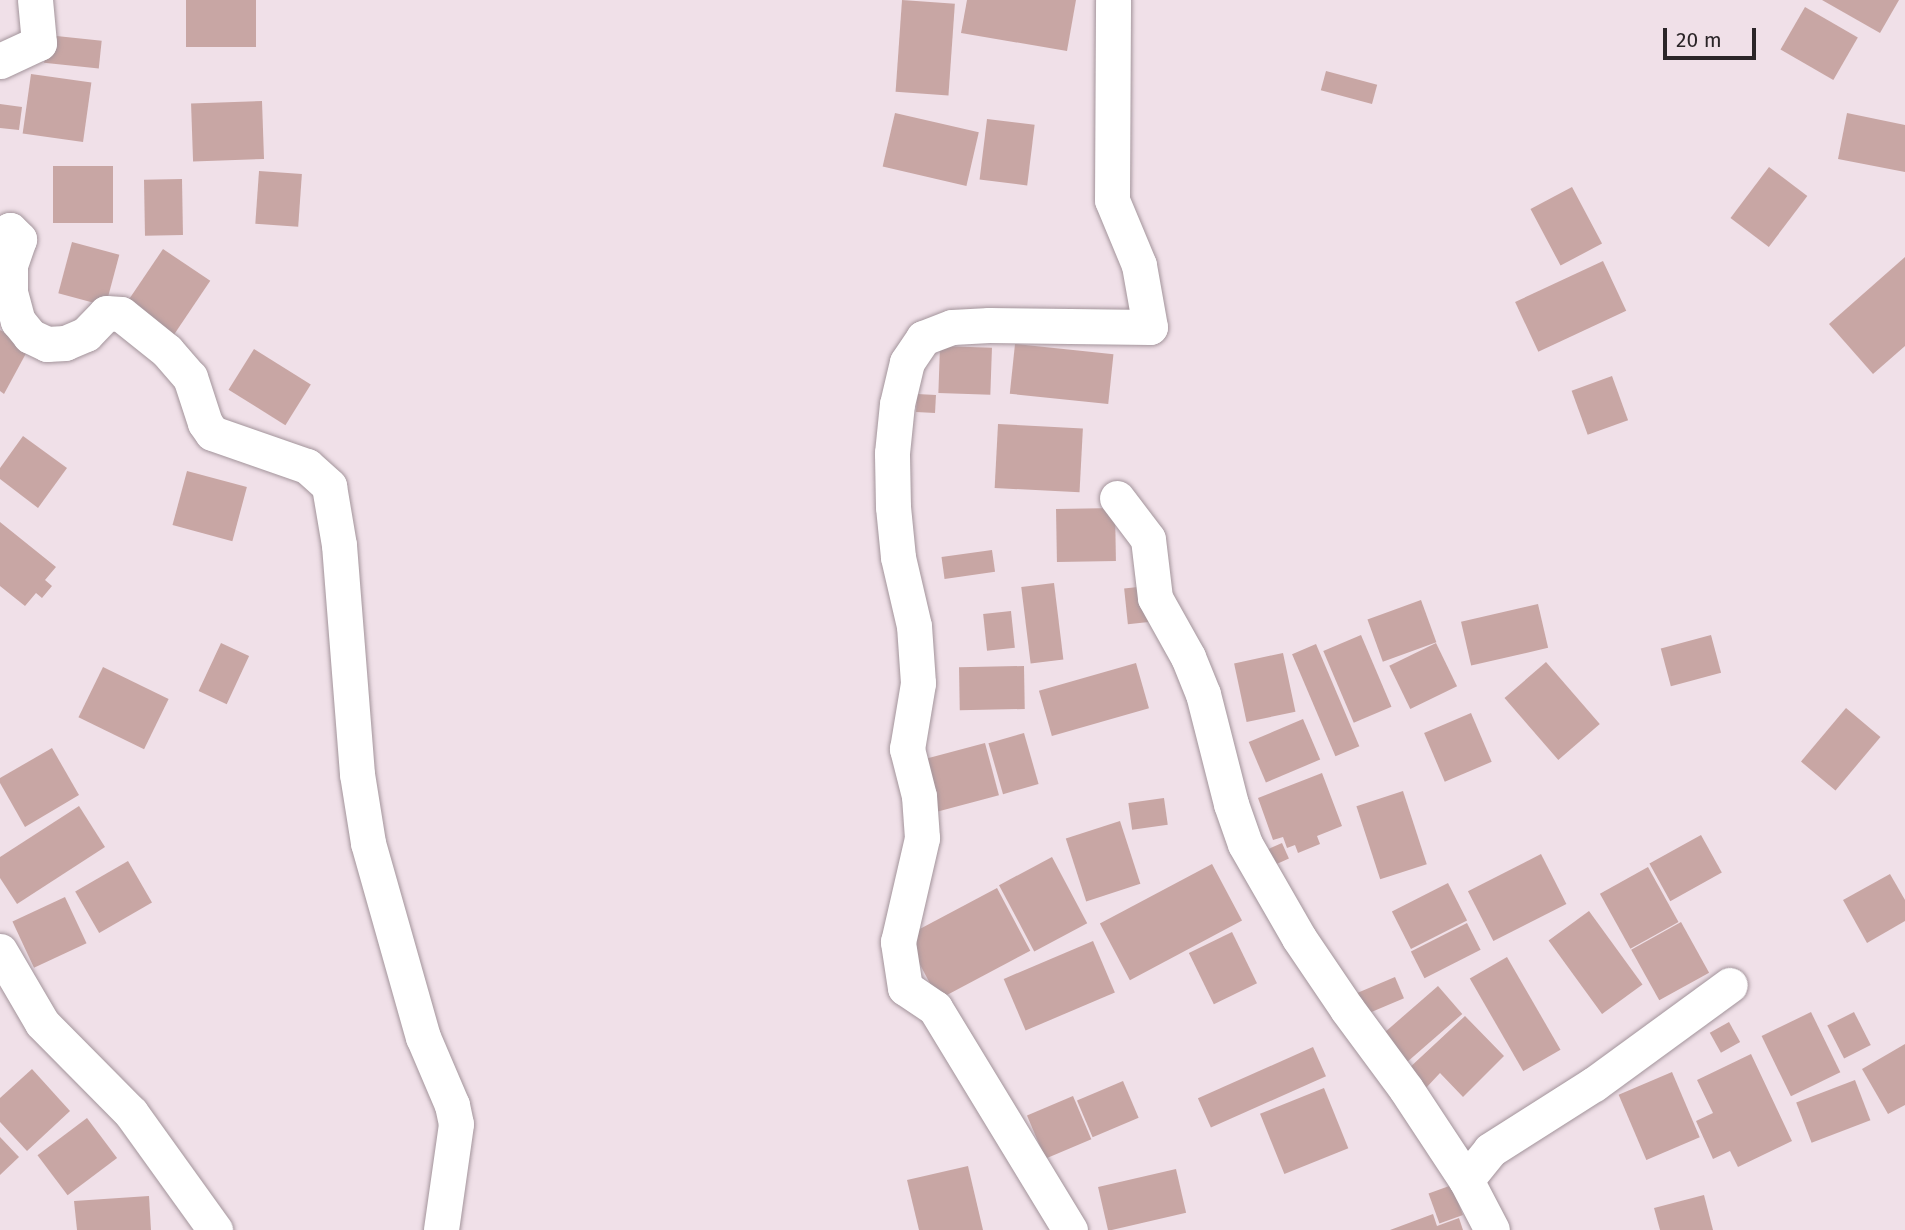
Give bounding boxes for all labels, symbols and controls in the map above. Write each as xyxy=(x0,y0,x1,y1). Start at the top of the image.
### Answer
scale bar xyxy=(1667,14,1760,58)
text: 20 m xyxy=(1676,27,1722,53)

